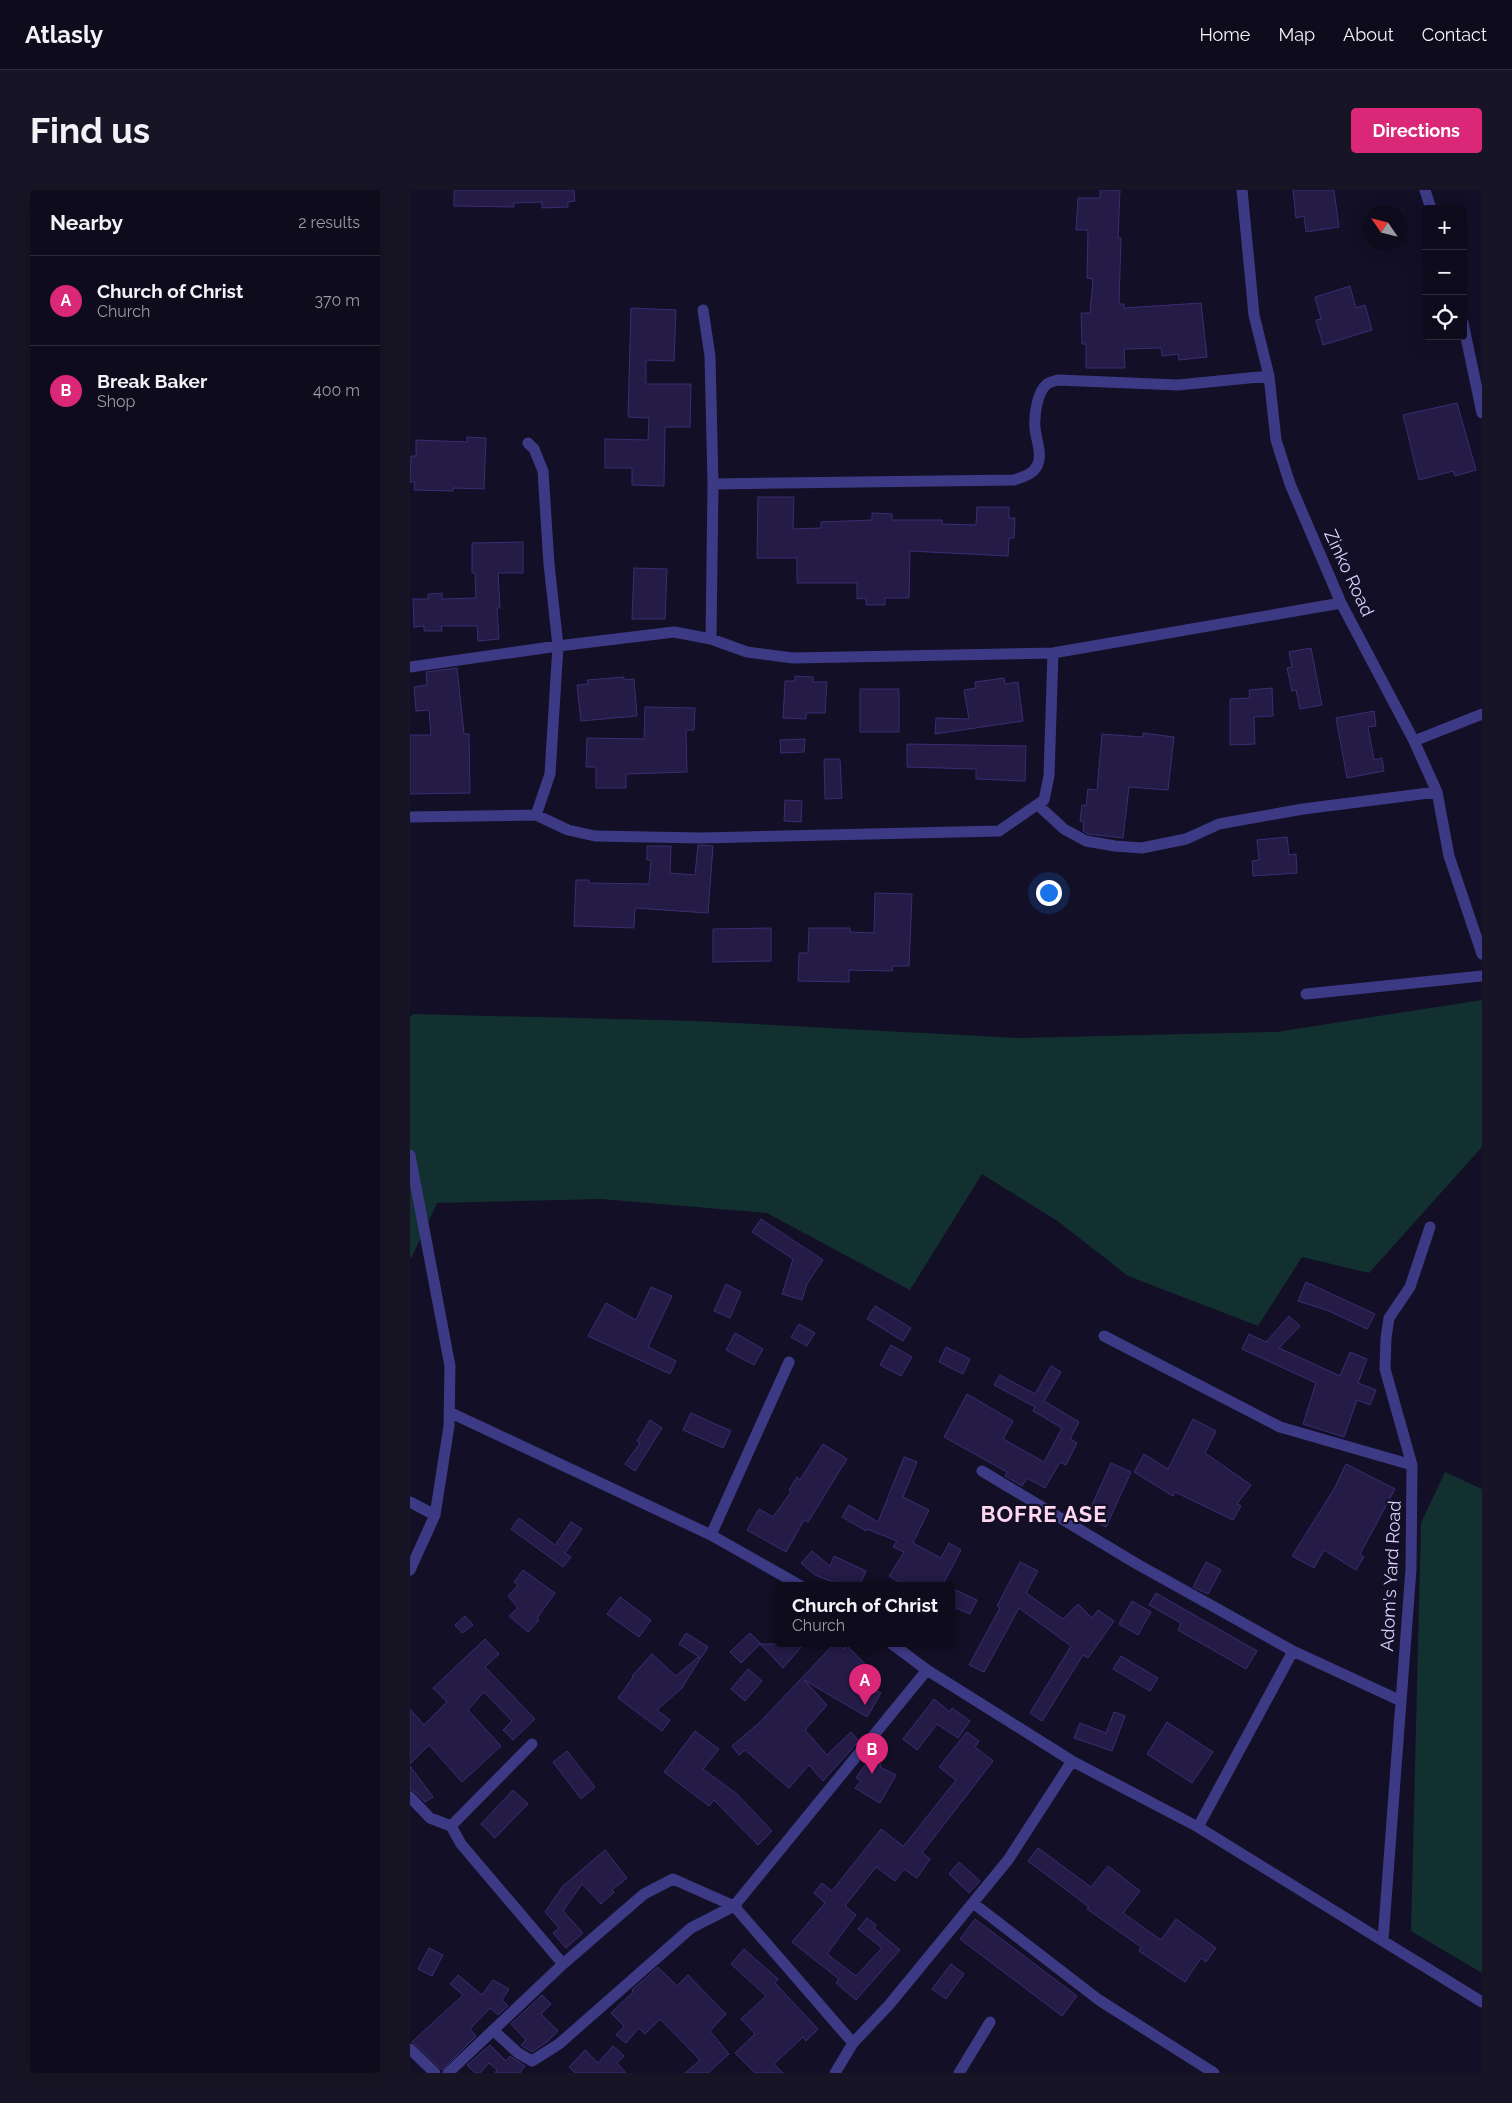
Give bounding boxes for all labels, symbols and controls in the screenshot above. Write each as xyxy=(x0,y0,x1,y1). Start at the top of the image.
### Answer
text: Atlasly xyxy=(25,20,103,49)
text: Home xyxy=(1199,24,1250,45)
text: Map xyxy=(1278,24,1315,45)
text: About xyxy=(1343,24,1394,45)
text: Contact xyxy=(1422,24,1487,45)
button: Directions xyxy=(1351,108,1482,153)
text: Find us xyxy=(30,110,150,151)
north arrow xyxy=(1362,205,1407,250)
map controls xyxy=(1422,205,1467,340)
button: + xyxy=(1422,205,1467,250)
text: Nearby xyxy=(50,210,123,235)
text: 2 results xyxy=(298,213,360,232)
button: − xyxy=(1422,250,1467,295)
text: Church of Christ xyxy=(97,280,243,302)
text: A xyxy=(61,291,71,310)
text: 370 m xyxy=(314,291,360,310)
button: locate xyxy=(1422,295,1467,340)
text: Church xyxy=(97,302,150,321)
text: Break Baker xyxy=(97,370,207,392)
text: B xyxy=(61,381,71,400)
text: 400 m xyxy=(313,381,360,400)
text: Shop xyxy=(97,392,135,411)
street label: Zinko Road xyxy=(1320,526,1379,619)
your location xyxy=(1036,880,1062,906)
street label: Adom's Yard Road xyxy=(1376,1500,1405,1652)
district label: BOFRE ASE xyxy=(981,1501,1107,1527)
popup xyxy=(775,1582,955,1647)
text: Church of Christ xyxy=(792,1594,938,1616)
text: Church xyxy=(792,1616,845,1635)
pin: A xyxy=(849,1664,881,1705)
pin: B xyxy=(856,1733,888,1774)

